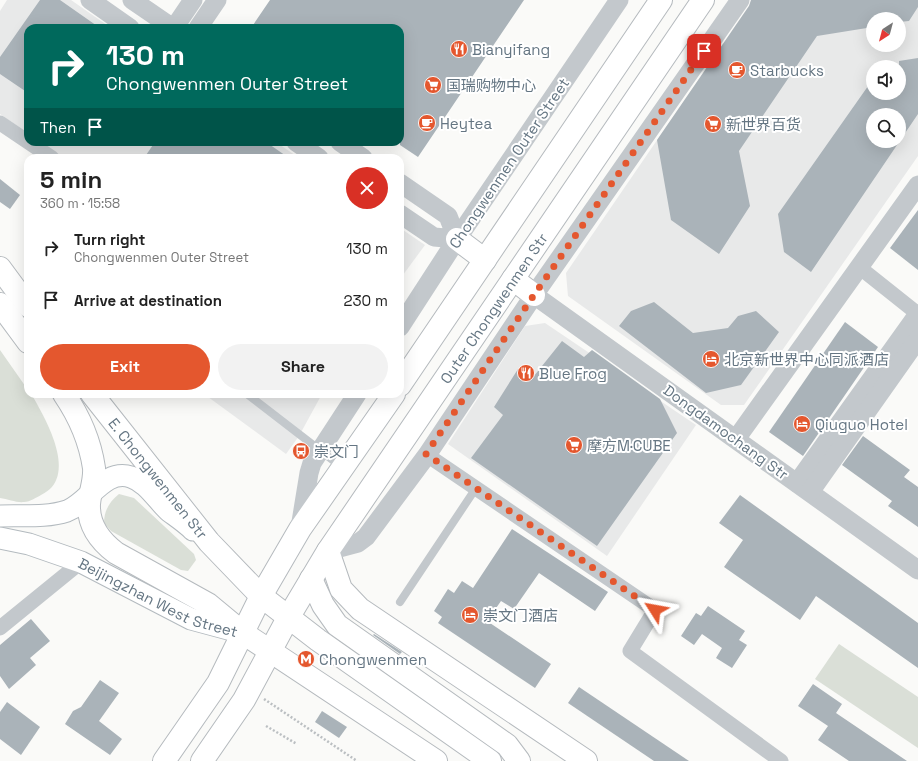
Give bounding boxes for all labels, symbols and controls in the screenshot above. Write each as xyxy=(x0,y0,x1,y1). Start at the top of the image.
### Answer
north arrow xyxy=(866,12,906,52)
map controls xyxy=(866,12,906,148)
pin xyxy=(687,34,721,68)
text: 130 m xyxy=(106,37,185,73)
restaurant icon: Bianyifang xyxy=(449,39,469,59)
icon: right xyxy=(40,40,92,92)
place label: Bianyifang xyxy=(472,40,550,59)
icon: arrive xyxy=(693,40,715,62)
cafe icon: Starbucks xyxy=(727,60,747,80)
button: sound xyxy=(866,60,906,100)
place label: Starbucks xyxy=(750,61,824,80)
text: Chongwenmen Outer Street xyxy=(106,72,348,95)
street label: Chongwenmen Outer Street xyxy=(445,74,573,252)
supermarket icon: 国瑞购物中心 xyxy=(423,75,443,95)
place label: 国瑞购物中心 xyxy=(446,76,536,95)
button: search xyxy=(866,108,906,148)
cafe icon: Heytea xyxy=(417,113,437,133)
place label: Heytea xyxy=(440,114,492,133)
supermarket icon: 新世界百货 xyxy=(703,114,723,134)
place label: 新世界百货 xyxy=(726,115,801,134)
icon: arrive xyxy=(84,116,106,138)
text: Then xyxy=(40,118,76,137)
text: 5 min xyxy=(40,164,102,195)
button: close xyxy=(346,167,388,209)
text: 360 m · 15:58 xyxy=(40,195,120,212)
street label: Outer Chongwenmen Str xyxy=(435,229,551,387)
text: Turn right xyxy=(74,230,145,249)
icon: right xyxy=(40,237,62,259)
text: 130 m xyxy=(346,239,388,258)
text: Chongwenmen Outer Street xyxy=(74,249,249,266)
icon: arrive xyxy=(40,289,62,311)
text: Arrive at destination xyxy=(74,291,222,310)
text: 230 m xyxy=(344,291,388,310)
button: Exit xyxy=(40,344,210,390)
button: Share xyxy=(218,344,388,390)
hotel icon: 北京新世界中心同派酒店 xyxy=(701,349,721,369)
place label: 北京新世界中心同派酒店 xyxy=(724,350,889,369)
restaurant icon: Blue Frog xyxy=(516,363,536,383)
place label: Blue Frog xyxy=(539,364,607,383)
street label: Dongdamochang Str xyxy=(660,380,792,484)
street label: E. Chongwenmen Str xyxy=(105,414,212,543)
hotel icon: Qiuguo Hotel xyxy=(792,414,812,434)
place label: Qiuguo Hotel xyxy=(815,415,908,434)
supermarket icon: 摩方M·CUBE xyxy=(564,435,584,455)
place label: 摩方M·CUBE xyxy=(587,436,671,455)
bus stop icon: 崇文门 xyxy=(291,441,311,461)
place label: 崇文门 xyxy=(314,442,359,461)
street label: Beijingzhan West Street xyxy=(75,553,240,641)
position arrow xyxy=(634,589,676,631)
hotel icon: 崇文门酒店 xyxy=(460,605,480,625)
place label: 崇文门酒店 xyxy=(483,606,558,625)
metro station icon: Chongwenmen xyxy=(296,649,316,669)
place label: Chongwenmen xyxy=(319,650,427,669)

